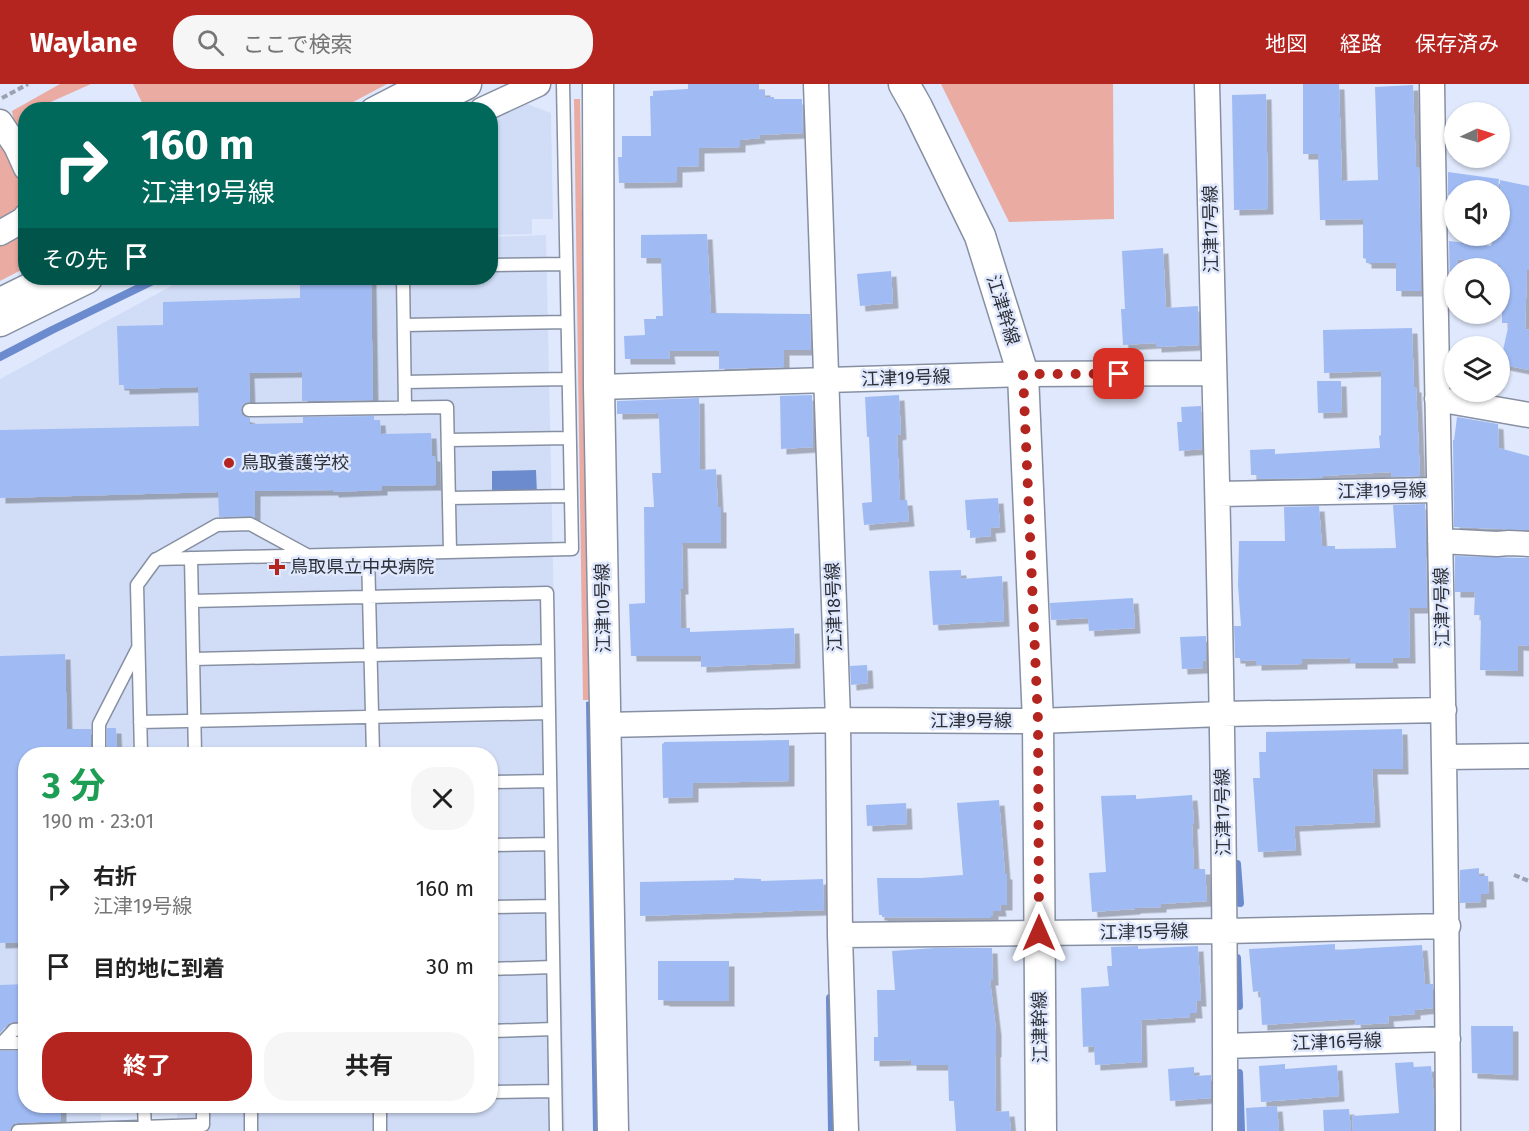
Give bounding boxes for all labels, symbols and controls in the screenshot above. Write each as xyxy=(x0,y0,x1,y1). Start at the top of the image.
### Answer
search box xyxy=(173,15,593,69)
text: Waylane xyxy=(30,26,137,59)
icon: search xyxy=(194,26,227,59)
text: ここで検索 xyxy=(242,31,352,58)
text: 地図 xyxy=(1265,31,1307,57)
text: 経路 xyxy=(1340,31,1382,57)
text: 保存済み xyxy=(1415,31,1499,57)
north arrow xyxy=(1444,102,1510,168)
map controls xyxy=(1444,102,1510,402)
text: 160 m xyxy=(141,120,254,170)
icon: right xyxy=(42,126,120,204)
text: 江津19号線 xyxy=(141,177,275,209)
button: sound xyxy=(1444,180,1510,246)
street label: 江津17号線 xyxy=(1199,185,1223,273)
icon: arrive xyxy=(120,240,153,273)
text: その先 xyxy=(42,246,108,273)
button: search xyxy=(1444,258,1510,324)
street label: 江津幹線 xyxy=(982,272,1024,348)
button: layers xyxy=(1444,336,1510,402)
pin xyxy=(1093,348,1144,399)
icon: arrive xyxy=(1102,357,1135,390)
street label: 江津19号線 xyxy=(861,365,951,391)
place label: 鳥取養護学校 xyxy=(241,452,349,474)
marker: 鳥取養護学校 xyxy=(222,456,236,470)
street label: 江津19号線 xyxy=(1337,479,1427,503)
place label: 鳥取県立中央病院 xyxy=(290,556,434,578)
marker: 鳥取県立中央病院 xyxy=(268,558,286,576)
street label: 江津18号線 xyxy=(821,562,847,652)
street label: 江津10号線 xyxy=(591,563,615,653)
street label: 江津7号線 xyxy=(1430,567,1454,647)
street label: 江津9号線 xyxy=(930,710,1012,732)
text: 3 分 xyxy=(42,764,105,808)
button: close xyxy=(411,767,474,830)
street label: 江津17号線 xyxy=(1211,768,1235,856)
text: 190 m · 23:01 xyxy=(42,809,154,833)
text: 右折 xyxy=(93,863,137,890)
icon: right xyxy=(42,872,75,905)
text: 160 m xyxy=(416,875,474,902)
text: 江津19号線 xyxy=(93,894,192,918)
position arrow xyxy=(1007,901,1071,965)
street label: 江津15号線 xyxy=(1099,920,1189,944)
icon: arrive xyxy=(42,950,75,983)
text: 30 m xyxy=(426,953,474,980)
text: 目的地に到着 xyxy=(93,955,225,982)
street label: 江津幹線 xyxy=(1028,991,1052,1063)
street label: 江津16号線 xyxy=(1292,1029,1382,1055)
button: 終了 xyxy=(42,1032,252,1101)
button: 共有 xyxy=(264,1032,474,1101)

